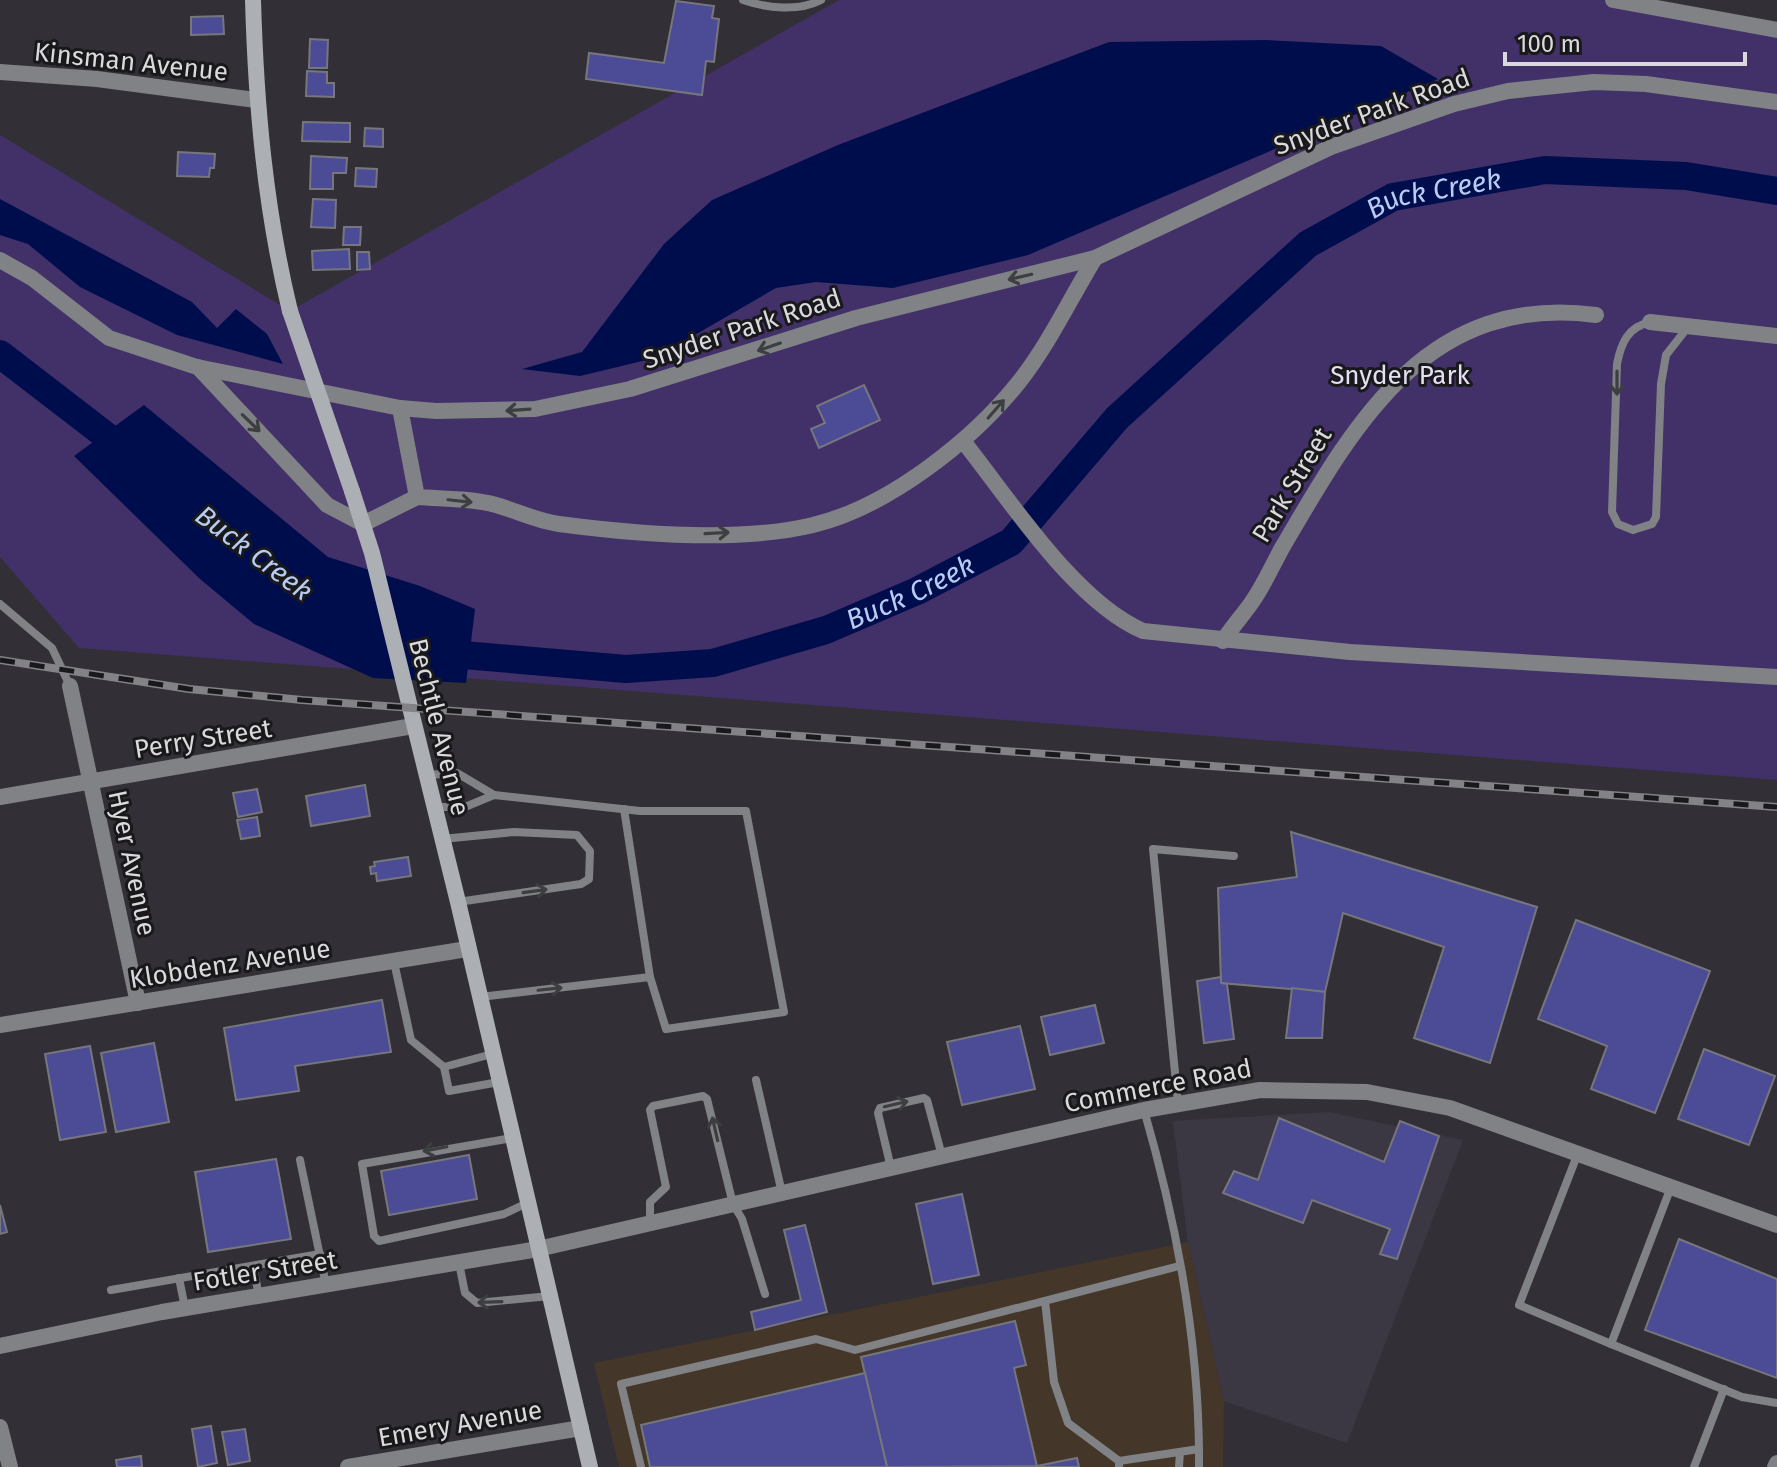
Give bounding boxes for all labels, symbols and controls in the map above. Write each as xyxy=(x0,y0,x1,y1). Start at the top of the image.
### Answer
scale bar xyxy=(1505,16,1745,66)
text: 100 m xyxy=(1517,30,1581,58)
street label: Kinsman Avenue xyxy=(32,36,230,88)
street label: Snyder Park Road xyxy=(1270,62,1474,162)
water label: Buck Creek xyxy=(1360,162,1504,225)
one-way arrow xyxy=(1007,271,1033,286)
street label: Snyder Park Road xyxy=(639,282,845,376)
one-way arrow xyxy=(757,340,782,355)
park label: Snyder Park xyxy=(1330,360,1471,391)
one-way arrow xyxy=(1609,369,1625,396)
one-way arrow xyxy=(987,399,1005,419)
one-way arrow xyxy=(505,403,532,418)
one-way arrow xyxy=(241,414,261,433)
street label: Park Street xyxy=(1246,421,1339,548)
one-way arrow xyxy=(446,494,473,509)
water label: Buck Creek xyxy=(189,498,319,608)
one-way arrow xyxy=(703,525,730,540)
water label: Buck Creek xyxy=(841,548,980,636)
street label: Bechtle Avenue xyxy=(402,635,476,819)
street label: Perry Street xyxy=(132,713,275,765)
street label: Hyer Avenue xyxy=(101,788,163,938)
one-way arrow xyxy=(522,883,547,898)
street label: Klobdenz Avenue xyxy=(127,933,333,995)
one-way arrow xyxy=(536,982,563,997)
street label: Commerce Road xyxy=(1062,1053,1254,1119)
one-way arrow xyxy=(882,1096,908,1111)
one-way arrow xyxy=(706,1116,721,1142)
one-way arrow xyxy=(423,1143,449,1158)
street label: Fotler Street xyxy=(191,1244,340,1298)
one-way arrow xyxy=(477,1295,504,1310)
street label: Emery Avenue xyxy=(376,1394,544,1454)

